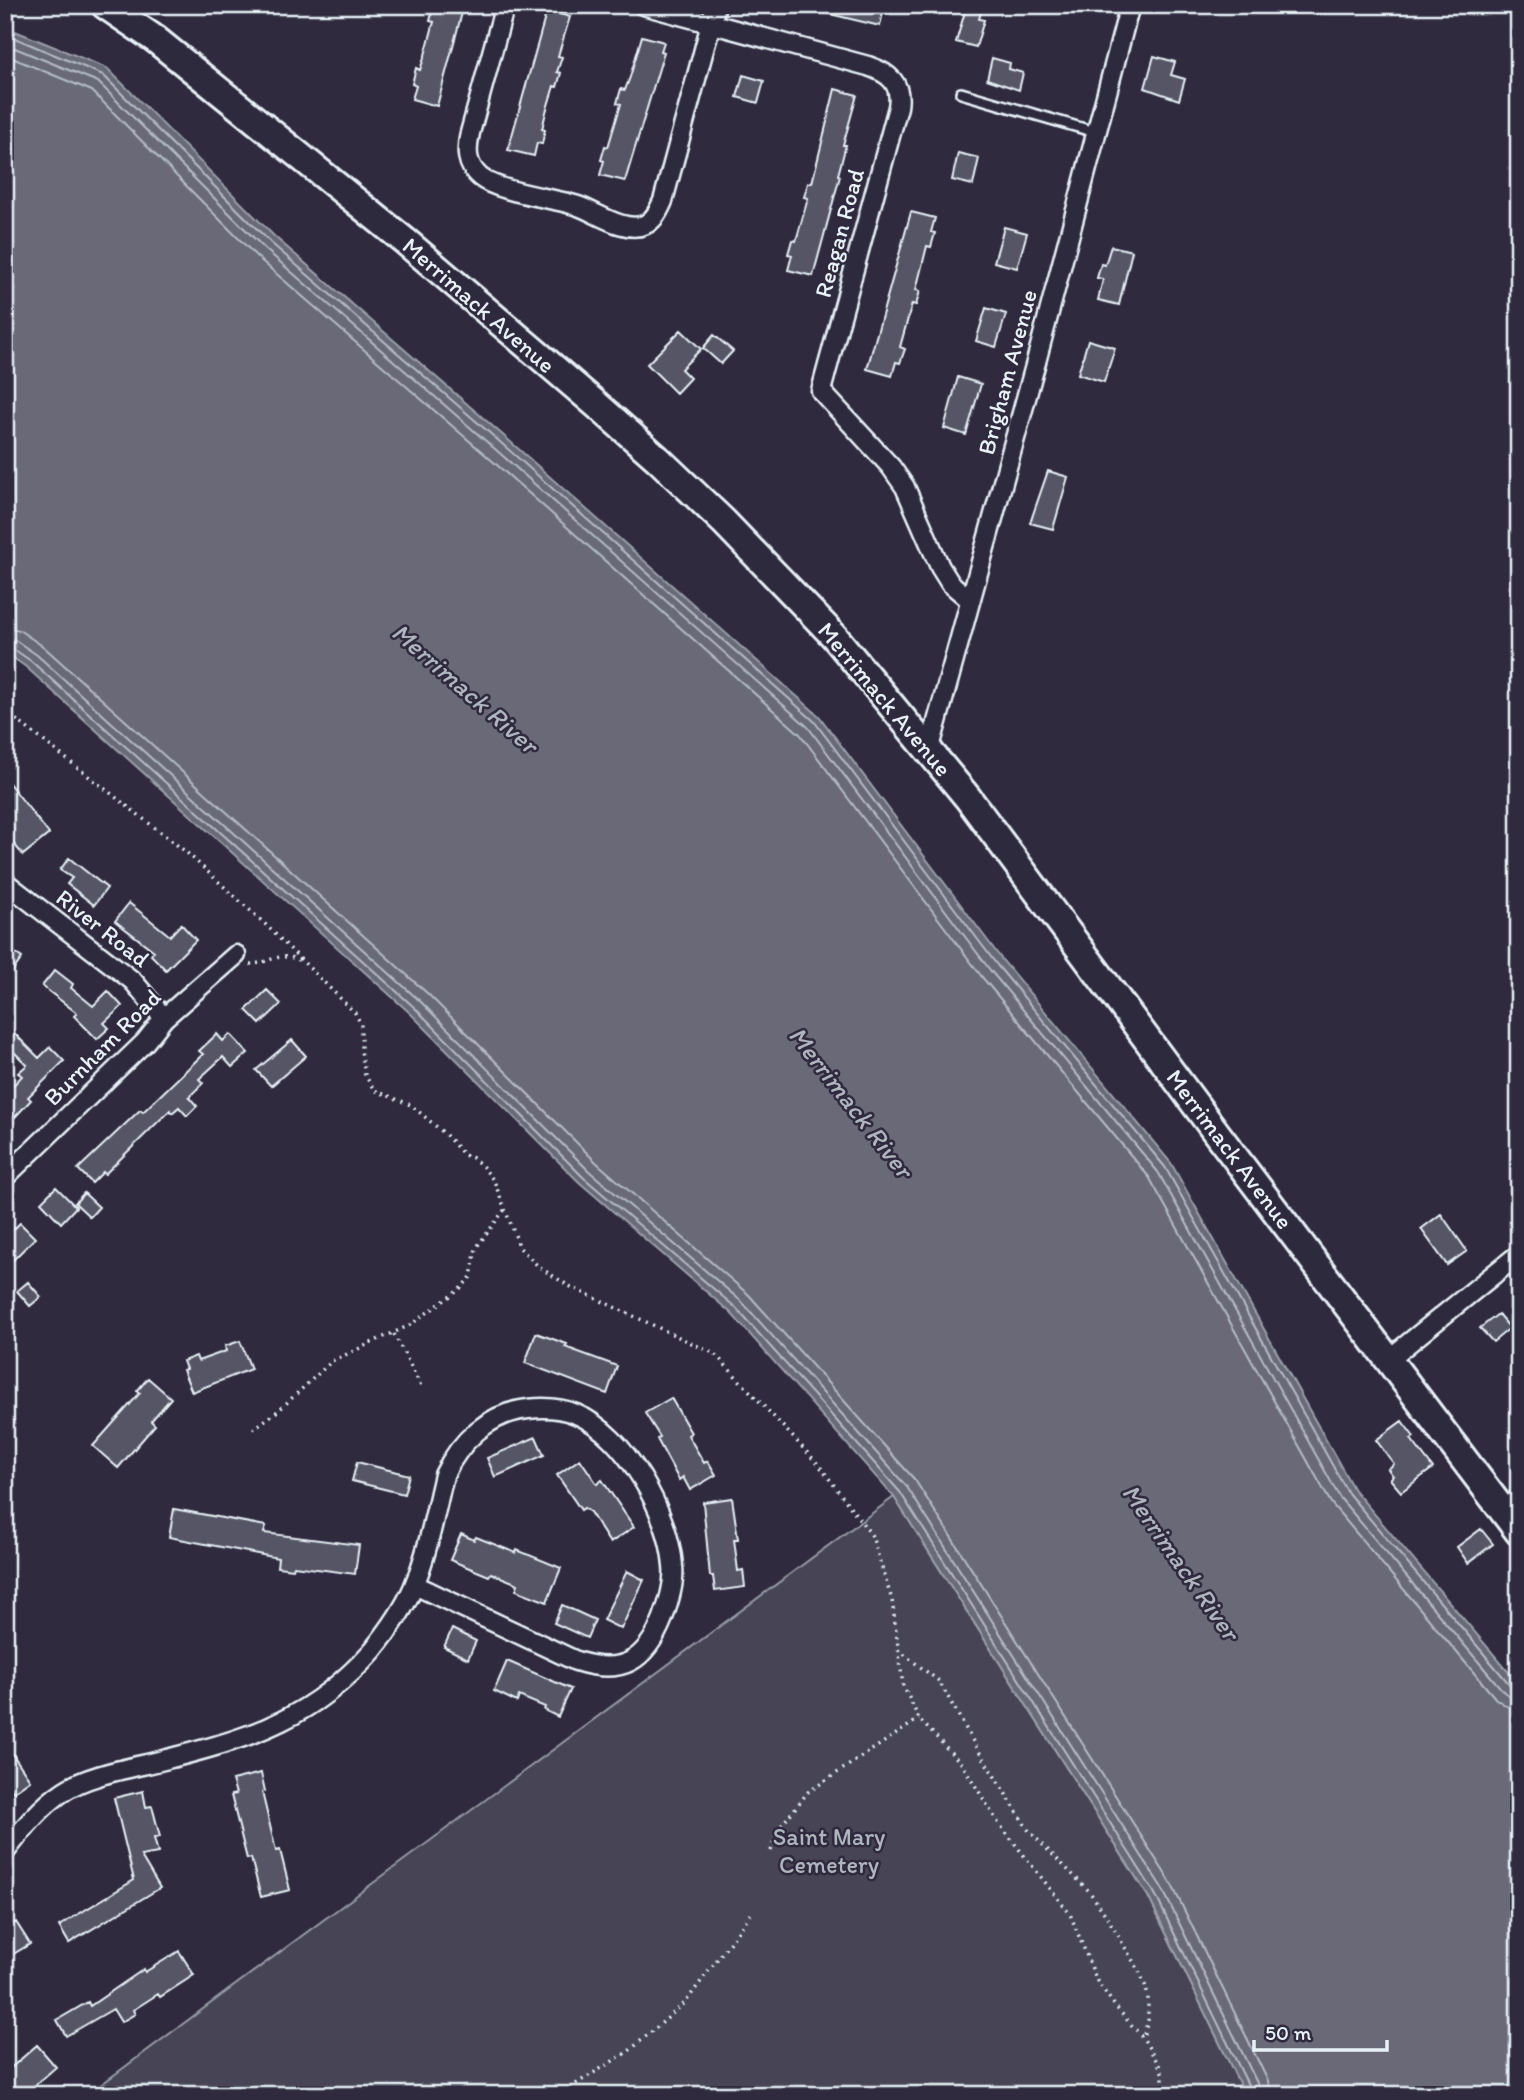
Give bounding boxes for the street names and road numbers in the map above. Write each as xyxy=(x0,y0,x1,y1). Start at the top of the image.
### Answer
street label: Reagan Road xyxy=(808,165,870,301)
street label: Merrimack Avenue xyxy=(397,231,561,379)
street label: Brigham Avenue xyxy=(971,286,1043,458)
street label: Merrimack Avenue xyxy=(812,616,958,782)
street label: River Road xyxy=(51,883,155,973)
street label: Burnham Road xyxy=(38,982,167,1111)
street label: Merrimack Avenue xyxy=(1160,1063,1300,1235)

